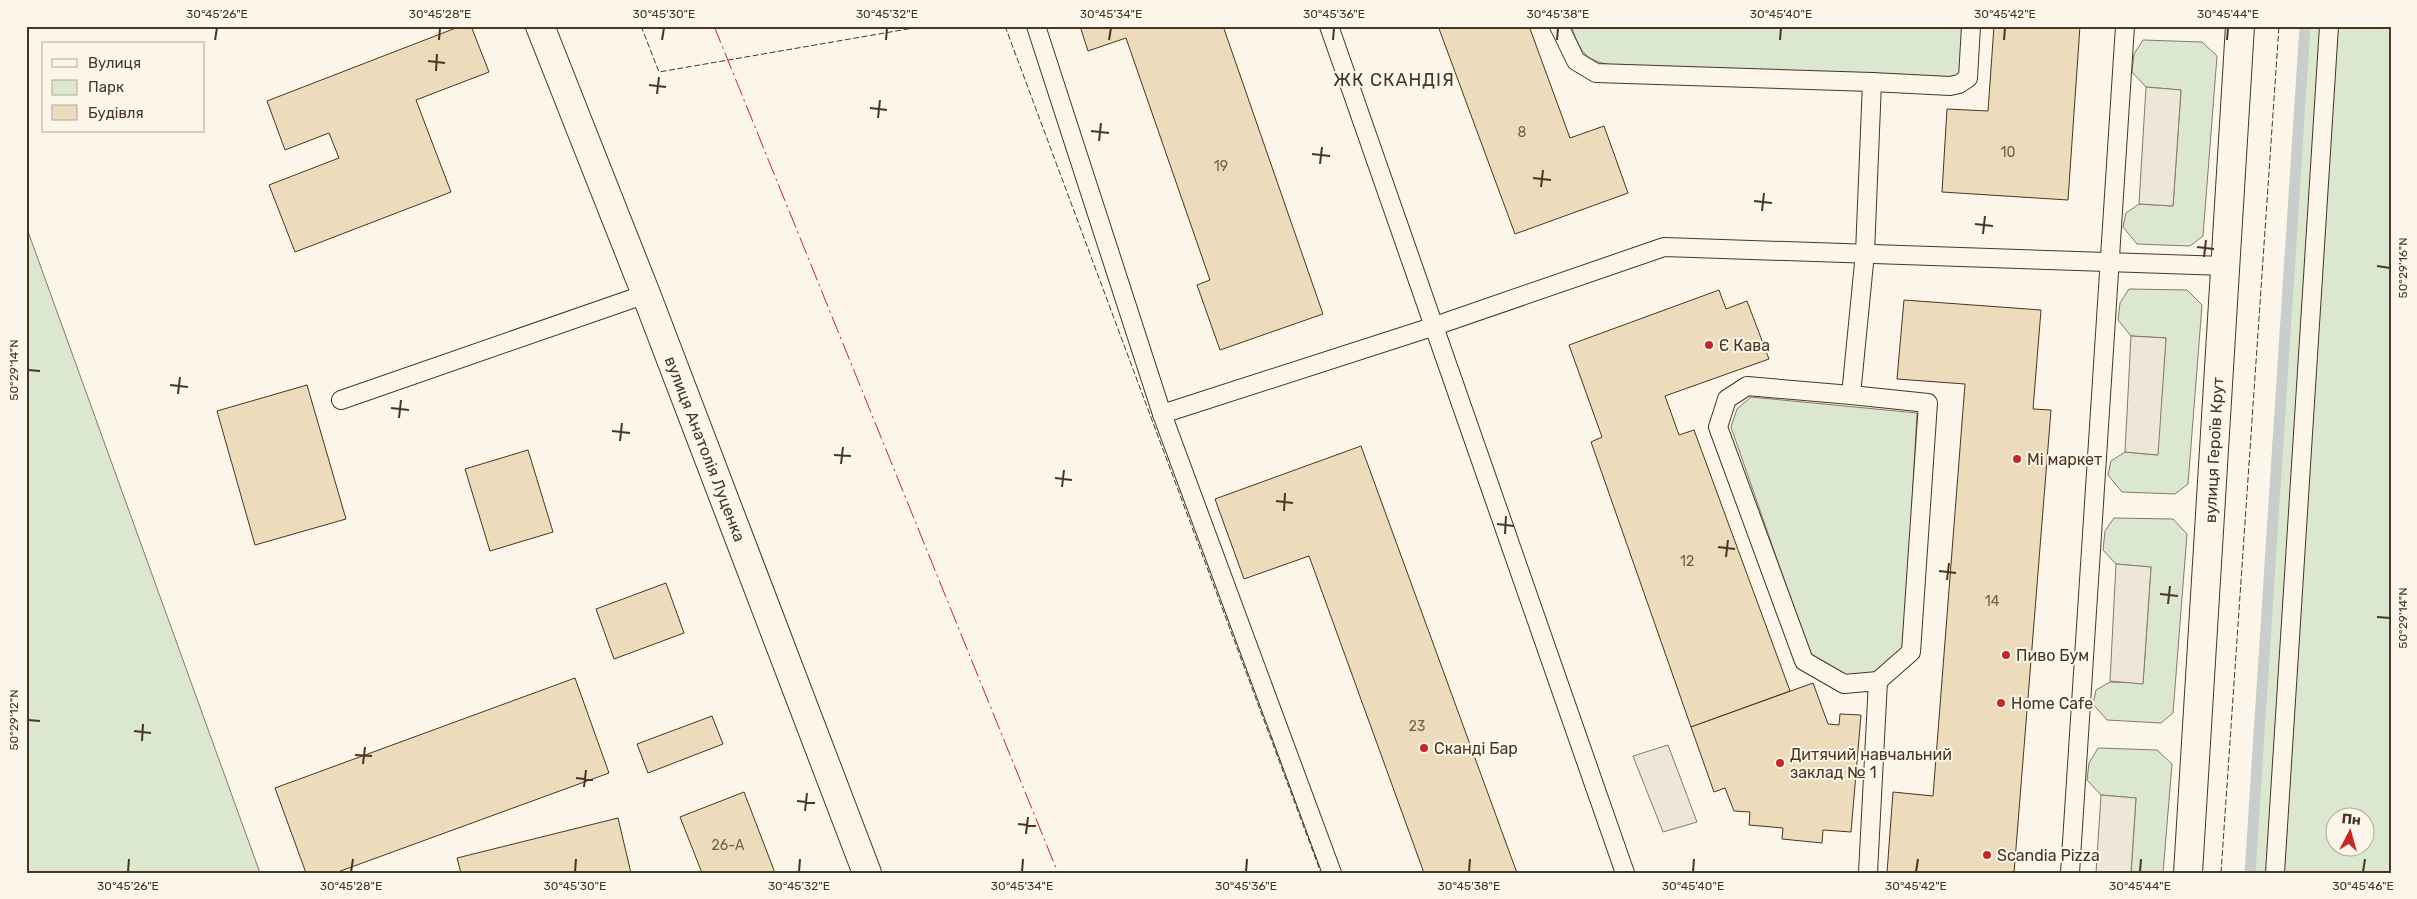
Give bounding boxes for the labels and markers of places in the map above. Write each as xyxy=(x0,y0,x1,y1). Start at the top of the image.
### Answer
place label: Є Кава xyxy=(1719,336,1770,355)
marker: Є Кава xyxy=(1703,339,1715,351)
place label: Мі маркет xyxy=(2027,450,2102,469)
marker: Мі маркет xyxy=(2011,453,2023,465)
place label: Пиво Бум xyxy=(2016,646,2089,665)
marker: Пиво Бум xyxy=(2000,649,2012,661)
place label: Home Cafe xyxy=(2011,694,2093,713)
marker: Home Cafe xyxy=(1995,697,2007,709)
place label: Сканді Бар xyxy=(1434,739,1518,758)
marker: Сканді Бар xyxy=(1418,742,1430,754)
place label: Дитячий навчальний заклад № 1 xyxy=(1790,745,1952,782)
marker: Дитячий навчальний заклад № 1 xyxy=(1774,757,1786,769)
place label: Scandia Pizza xyxy=(1997,846,2100,865)
marker: Scandia Pizza xyxy=(1981,849,1993,861)

